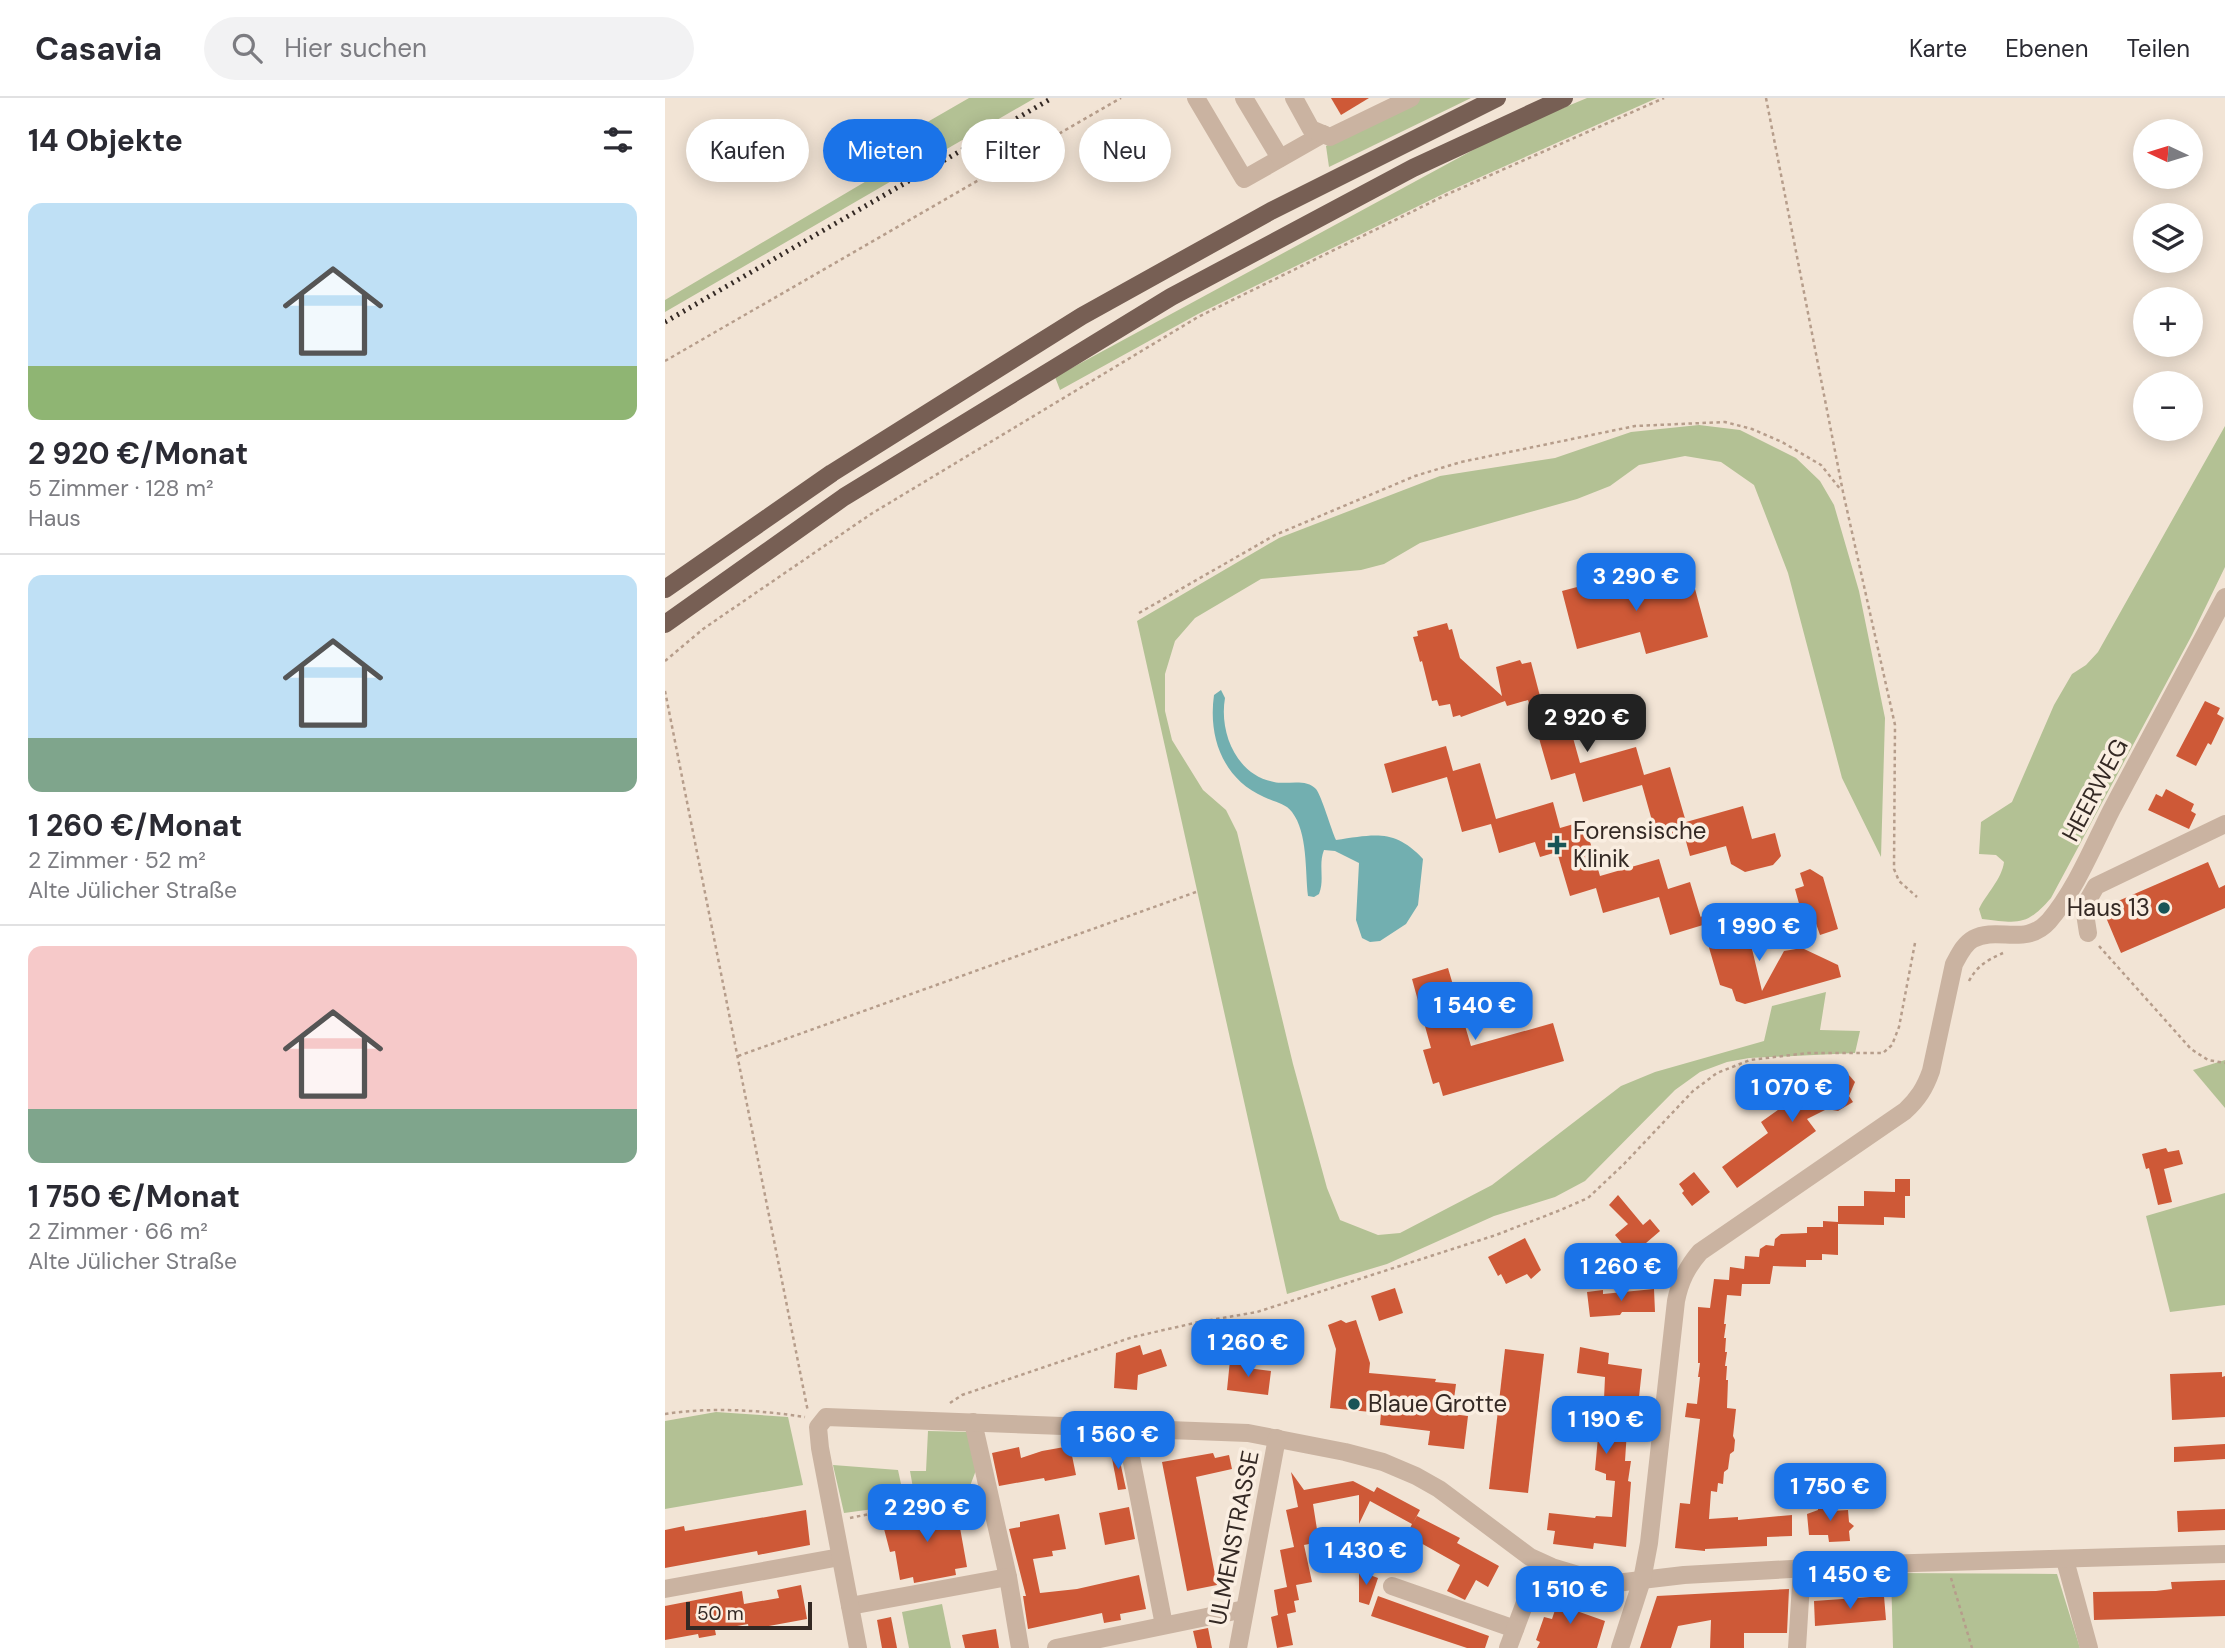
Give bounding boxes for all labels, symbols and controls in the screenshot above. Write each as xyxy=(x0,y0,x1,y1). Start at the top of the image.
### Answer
search box xyxy=(204,17,694,80)
text: Casavia xyxy=(35,27,162,70)
icon: search xyxy=(228,29,266,67)
text: Hier suchen xyxy=(284,31,427,65)
text: Karte xyxy=(1909,33,1967,64)
text: Ebenen xyxy=(2005,33,2089,64)
text: Teilen xyxy=(2127,33,2190,64)
chip: Kaufen xyxy=(686,119,809,182)
chip: Mieten xyxy=(823,119,947,182)
chip: Filter xyxy=(961,119,1065,182)
chip: Neu xyxy=(1079,119,1171,182)
north arrow xyxy=(2133,119,2203,189)
map controls xyxy=(2133,119,2203,441)
text: 14 Objekte xyxy=(28,121,183,160)
icon: filters xyxy=(599,121,637,159)
button: layers xyxy=(2133,203,2203,273)
icon: home xyxy=(270,248,396,374)
button: + xyxy=(2133,287,2203,357)
button: − xyxy=(2133,371,2203,441)
text: 2 920 €/Monat xyxy=(28,434,248,473)
text: 5 Zimmer · 128 m² xyxy=(28,473,214,503)
text: Haus xyxy=(28,503,81,533)
pin: 3 290 € xyxy=(1571,554,1701,613)
text: 3 290 € xyxy=(1593,561,1679,591)
icon: home xyxy=(270,620,396,746)
pin: 2 920 € xyxy=(1522,694,1652,754)
text: 2 920 € xyxy=(1544,702,1630,732)
street label: HEERWEG xyxy=(2055,733,2135,847)
text: 1 260 €/Monat xyxy=(28,806,242,845)
place label: Forensische Klinik xyxy=(1573,815,1706,874)
marker: Forensische Klinik xyxy=(1547,835,1567,855)
text: 2 Zimmer · 52 m² xyxy=(28,845,206,875)
text: Alte Jülicher Straße xyxy=(28,875,237,905)
place label: Haus 13 xyxy=(2067,892,2150,923)
marker: Haus 13 xyxy=(2156,900,2172,916)
pin: 1 990 € xyxy=(1694,904,1824,963)
text: 1 990 € xyxy=(1718,911,1800,941)
pin: 1 540 € xyxy=(1410,982,1540,1042)
text: 1 540 € xyxy=(1434,990,1516,1020)
icon: home xyxy=(270,991,396,1117)
pin: 1 070 € xyxy=(1727,1065,1857,1124)
text: 1 070 € xyxy=(1751,1072,1833,1102)
text: 1 750 €/Monat xyxy=(28,1177,240,1216)
text: 2 Zimmer · 66 m² xyxy=(28,1216,208,1246)
pin: 1 260 € xyxy=(1556,1244,1686,1303)
text: Alte Jülicher Straße xyxy=(28,1246,237,1276)
text: 1 260 € xyxy=(1580,1251,1662,1281)
pin: 1 260 € xyxy=(1183,1320,1313,1379)
text: 1 260 € xyxy=(1207,1327,1289,1357)
place label: Blaue Grotte xyxy=(1368,1388,1507,1419)
marker: Blaue Grotte xyxy=(1346,1396,1362,1412)
pin: 1 190 € xyxy=(1541,1396,1671,1456)
text: 1 190 € xyxy=(1568,1404,1644,1434)
pin: 1 560 € xyxy=(1053,1412,1183,1471)
text: 1 560 € xyxy=(1077,1419,1159,1449)
street label: ULMENSTRASSE xyxy=(1201,1448,1266,1628)
pin: 1 750 € xyxy=(1765,1464,1895,1523)
text: 1 750 € xyxy=(1790,1471,1870,1501)
pin: 2 290 € xyxy=(862,1484,992,1544)
text: 2 290 € xyxy=(884,1492,970,1522)
pin: 1 430 € xyxy=(1301,1528,1431,1587)
text: 1 430 € xyxy=(1325,1535,1407,1565)
pin: 1 450 € xyxy=(1785,1552,1915,1611)
text: 1 450 € xyxy=(1809,1559,1891,1589)
pin: 1 510 € xyxy=(1505,1566,1635,1626)
text: 1 510 € xyxy=(1532,1574,1608,1604)
scale bar xyxy=(686,1599,812,1631)
text: 50 m xyxy=(697,1601,744,1626)

